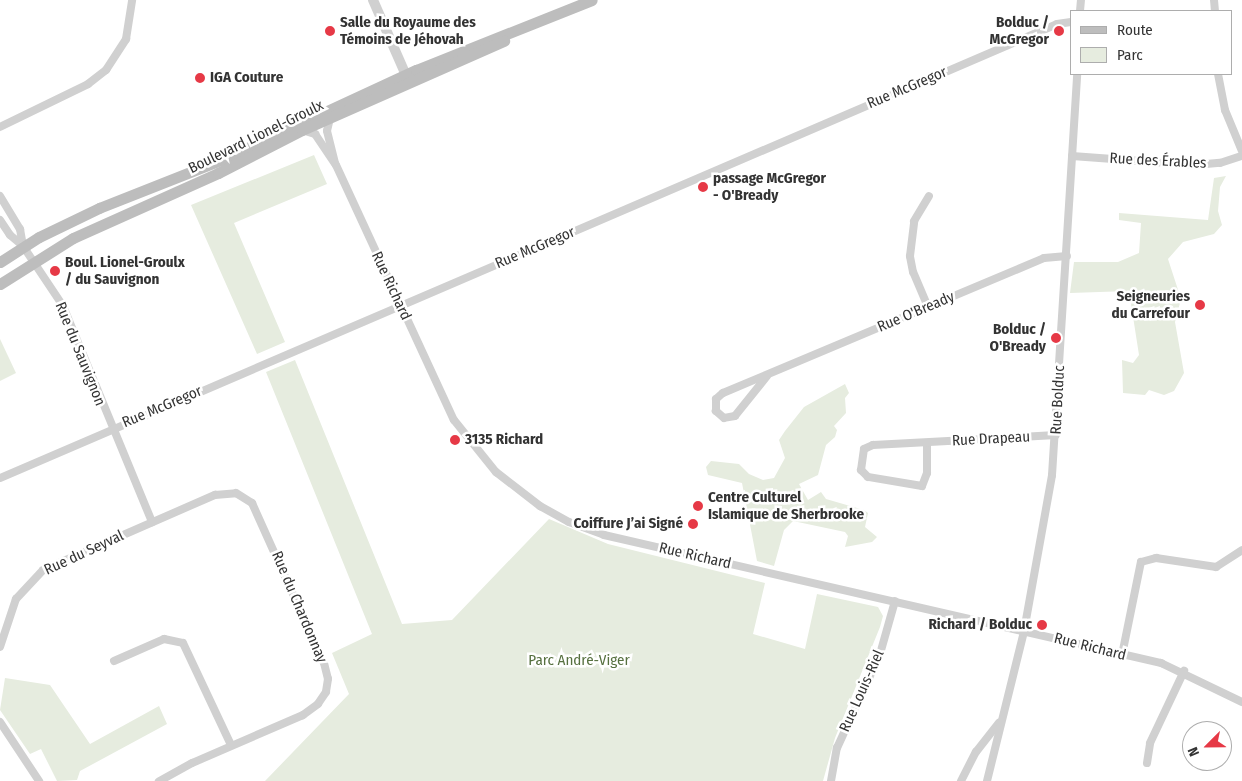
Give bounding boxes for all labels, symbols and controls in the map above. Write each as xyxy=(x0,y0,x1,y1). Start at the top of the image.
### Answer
legend xyxy=(1070,10,1232,75)
place label: Salle du Royaume des Témoins de Jéhovah xyxy=(340,13,476,48)
place label: Bolduc / McGregor xyxy=(990,13,1049,48)
text: Route xyxy=(1117,21,1153,39)
marker: Salle du Royaume des Témoins de Jéhovah xyxy=(324,25,336,37)
marker: Bolduc / McGregor xyxy=(1053,25,1065,37)
text: Parc xyxy=(1117,46,1143,64)
street label: Rue McGregor xyxy=(864,63,950,113)
place label: IGA Couture xyxy=(210,69,283,87)
marker: IGA Couture xyxy=(194,72,206,84)
street label: Boulevard Lionel-Groulx xyxy=(186,96,326,178)
street label: Rue des Érables xyxy=(1109,149,1207,173)
place label: passage McGregor - O'Bready xyxy=(713,169,826,204)
marker: passage McGregor - O'Bready xyxy=(697,181,709,193)
street label: Rue McGregor xyxy=(492,223,578,273)
street label: Rue Richard xyxy=(367,249,415,323)
place label: Boul. Lionel-Groulx / du Sauvignon xyxy=(65,253,185,288)
marker: Boul. Lionel-Groulx / du Sauvignon xyxy=(49,265,61,277)
place label: Seigneuries du Carrefour xyxy=(1112,287,1190,322)
street label: Rue O'Bready xyxy=(875,288,957,336)
marker: Seigneuries du Carrefour xyxy=(1194,299,1206,311)
street label: Rue du Sauvignon xyxy=(51,300,109,408)
place label: Bolduc / O'Bready xyxy=(989,320,1046,355)
marker: Bolduc / O'Bready xyxy=(1050,332,1062,344)
street label: Rue Bolduc xyxy=(1047,365,1069,435)
street label: Rue McGregor xyxy=(119,382,205,432)
street label: Rue Drapeau xyxy=(951,428,1031,450)
place label: 3135 Richard xyxy=(465,431,543,449)
marker: 3135 Richard xyxy=(449,434,461,446)
place label: Centre Culturel Islamique de Sherbrooke xyxy=(708,488,864,523)
marker: Centre Culturel Islamique de Sherbrooke xyxy=(692,500,704,512)
place label: Coiffure J’ai Signé xyxy=(573,515,683,533)
marker: Coiffure J’ai Signé xyxy=(687,518,699,530)
street label: Rue du Seyval xyxy=(41,527,127,579)
street label: Rue Richard xyxy=(657,539,733,573)
street label: Rue du Chardonnay xyxy=(267,549,331,665)
place label: Richard / Bolduc xyxy=(928,616,1032,634)
marker: Richard / Bolduc xyxy=(1036,619,1048,631)
street label: Rue Richard xyxy=(1052,629,1128,665)
street label: Rue Louis-Riel xyxy=(836,647,888,735)
park label: Parc André-Viger xyxy=(528,652,630,670)
north arrow xyxy=(1182,721,1232,771)
text: N xyxy=(1184,744,1203,759)

